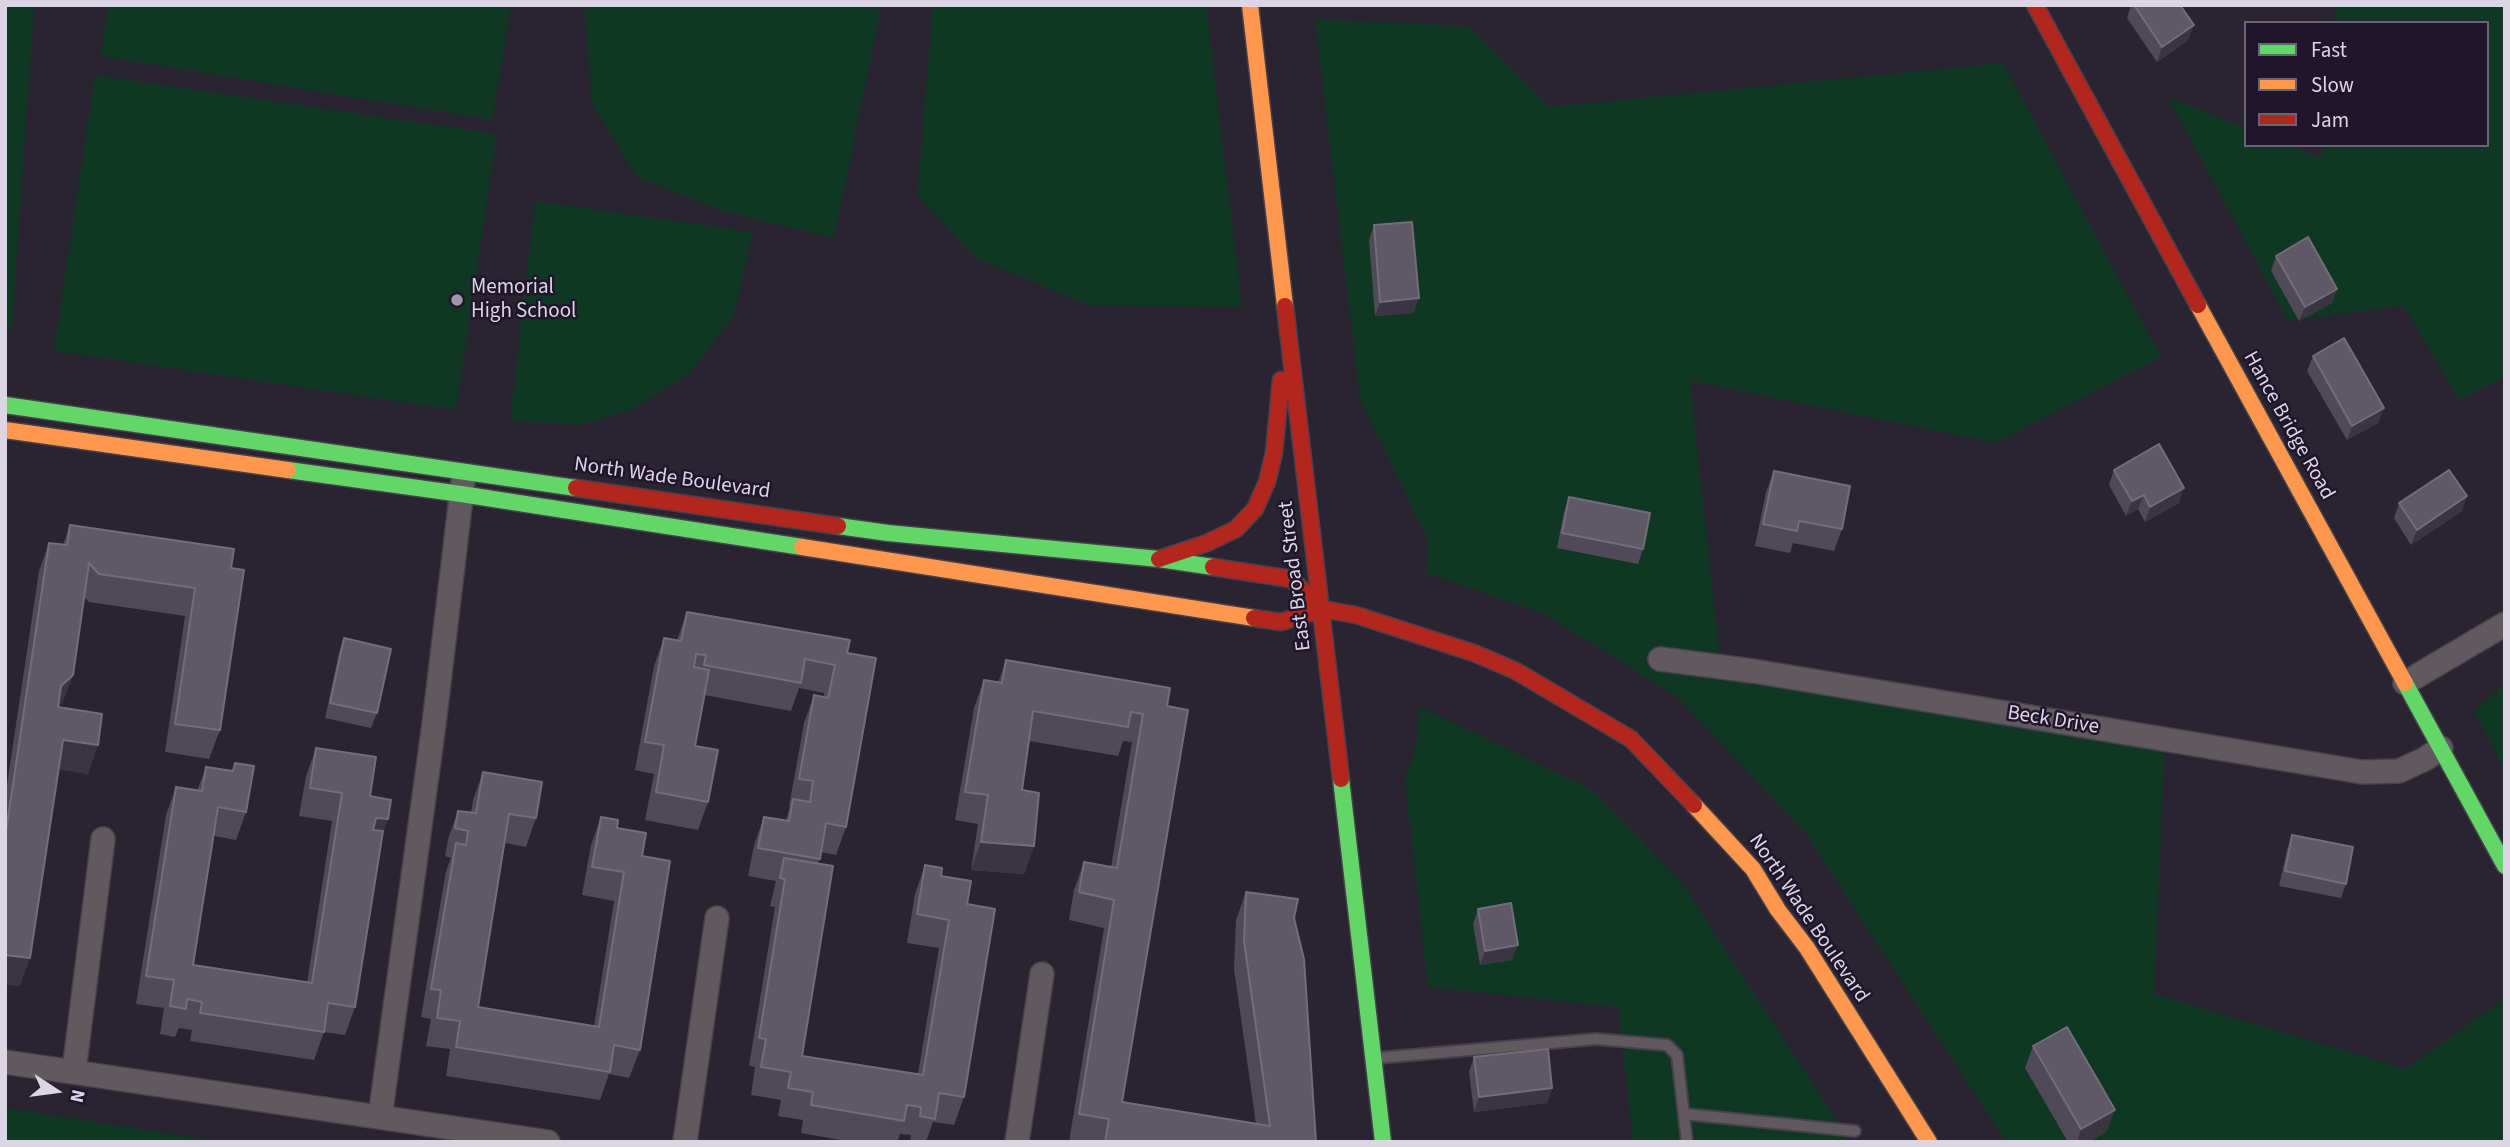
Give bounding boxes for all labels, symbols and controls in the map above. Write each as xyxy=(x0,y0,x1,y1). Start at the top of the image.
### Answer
legend xyxy=(2244,21,2489,147)
text: Fast xyxy=(2311,35,2347,65)
text: Slow xyxy=(2311,70,2354,100)
text: Jam xyxy=(2311,105,2349,135)
place label: Memorial High School xyxy=(471,275,576,325)
marker: Memorial High School xyxy=(449,292,465,308)
street label: Hance Bridge Road xyxy=(2237,347,2339,505)
street label: North Wade Boulevard xyxy=(572,453,772,505)
street label: East Broad Street xyxy=(1274,500,1318,652)
street label: Beck Drive xyxy=(2005,701,2101,741)
street label: North Wade Boulevard xyxy=(1742,830,1874,1008)
north arrow xyxy=(21,1056,91,1126)
text: N xyxy=(62,1087,92,1105)

